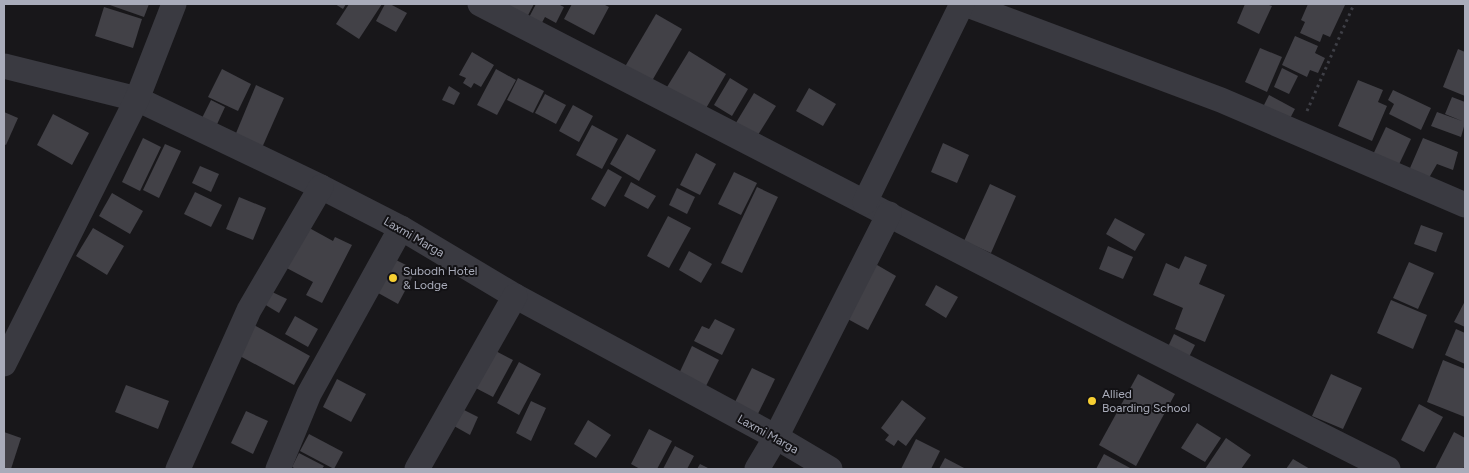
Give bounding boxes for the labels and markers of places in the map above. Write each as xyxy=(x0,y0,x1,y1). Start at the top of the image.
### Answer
place label: Subodh Hotel & Lodge xyxy=(403,264,477,292)
marker: Subodh Hotel & Lodge xyxy=(387,272,399,284)
place label: Allied Boarding School xyxy=(1102,387,1190,415)
marker: Allied Boarding School xyxy=(1086,395,1098,407)

